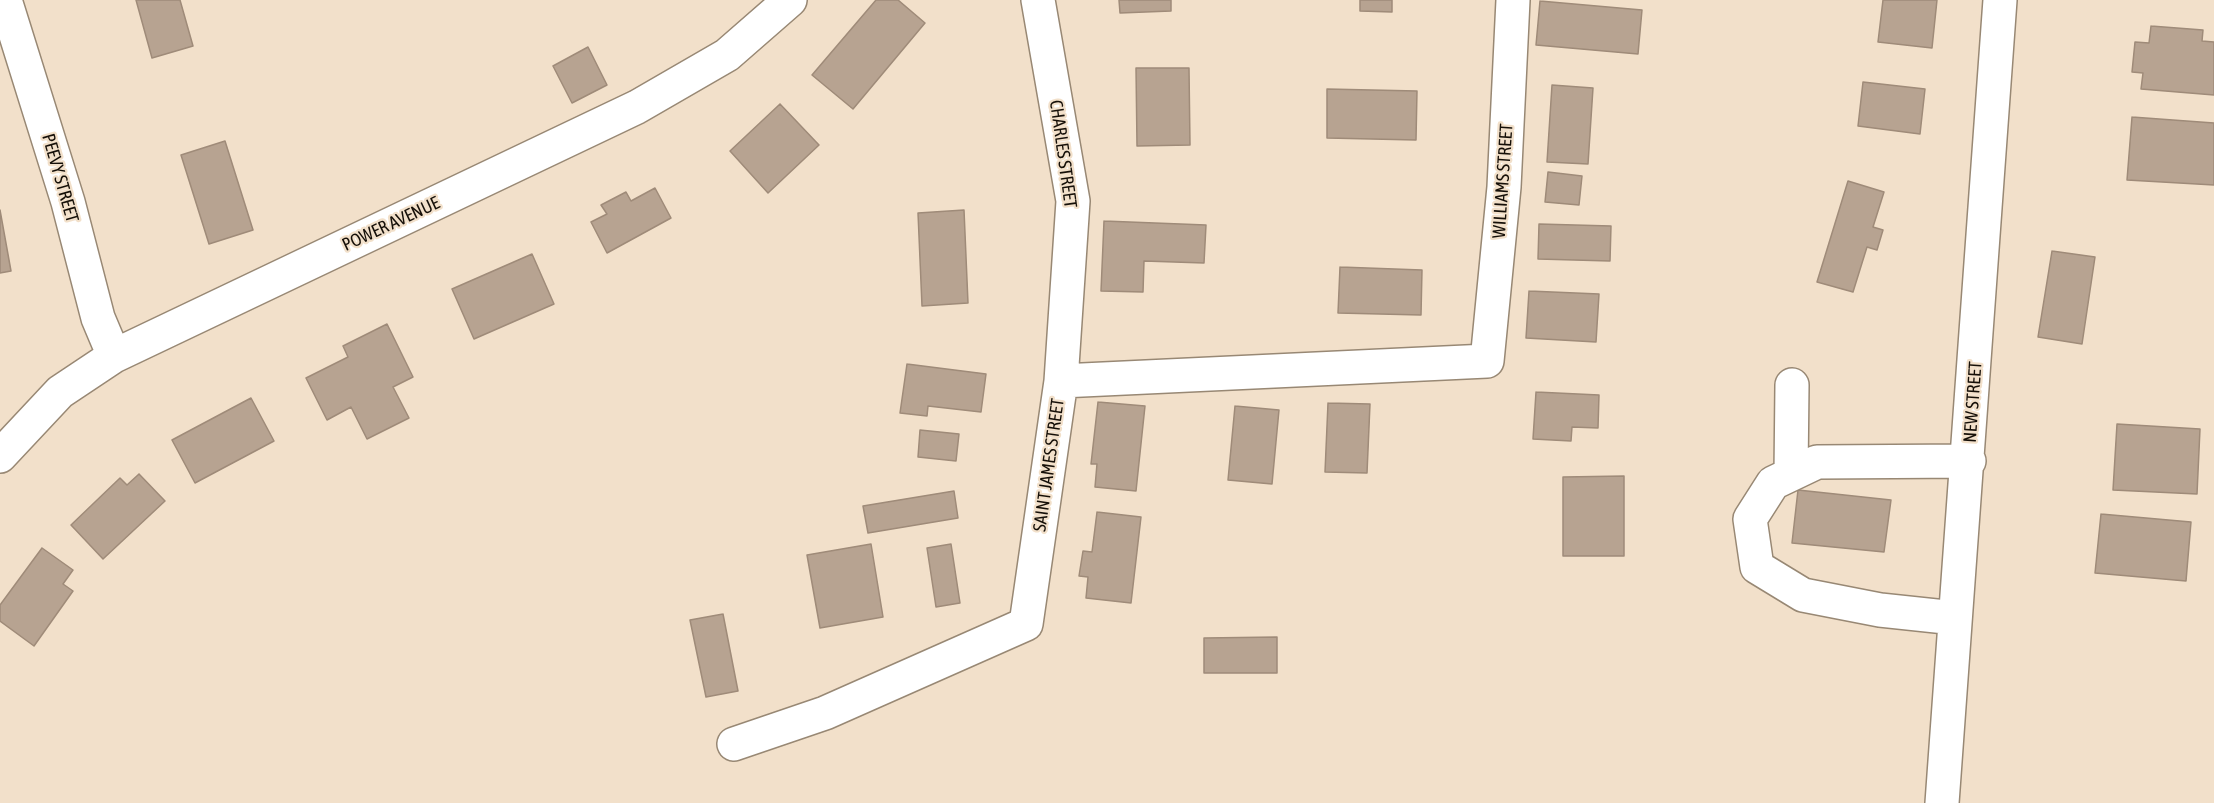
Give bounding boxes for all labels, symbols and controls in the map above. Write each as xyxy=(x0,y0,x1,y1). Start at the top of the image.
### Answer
street label: CHARLES STREET xyxy=(1045,99,1081,209)
street label: WILLIAMS STREET xyxy=(1488,123,1518,239)
street label: PEEVY STREET xyxy=(37,131,83,225)
street label: POWER AVENUE xyxy=(339,192,443,256)
street label: NEW STREET xyxy=(1959,361,1987,443)
street label: SAINT JAMES STREET xyxy=(1029,397,1069,533)

